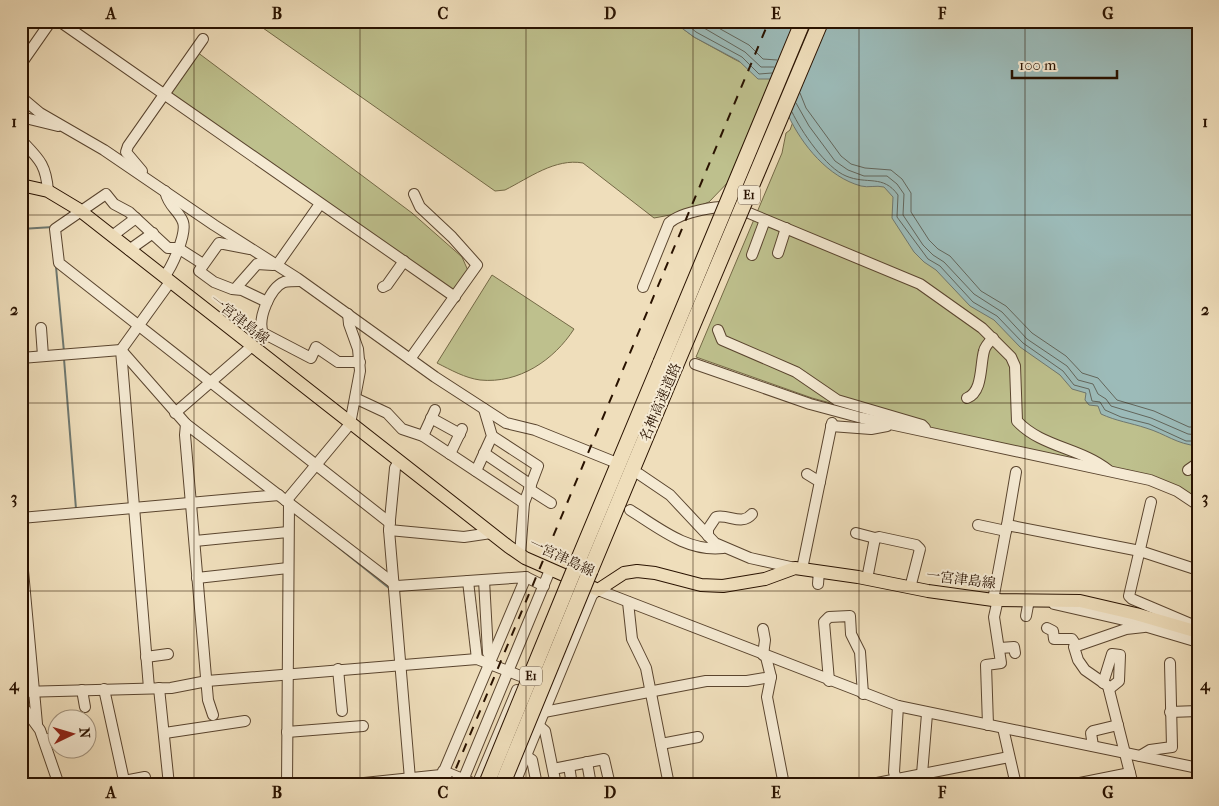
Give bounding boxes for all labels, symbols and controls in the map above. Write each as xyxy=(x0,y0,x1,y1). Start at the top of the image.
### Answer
text: A xyxy=(105,4,117,23)
text: B xyxy=(272,4,282,23)
text: C xyxy=(438,4,449,23)
text: D xyxy=(604,4,616,23)
text: E xyxy=(771,4,781,23)
text: F xyxy=(937,4,947,23)
text: G xyxy=(1102,4,1114,23)
scale bar xyxy=(1012,48,1116,80)
text: 100 m xyxy=(1019,56,1057,74)
text: 1 xyxy=(11,112,17,131)
text: 1 xyxy=(1202,112,1208,131)
road number: E1 xyxy=(738,186,760,204)
street label: 一宮津島線 xyxy=(207,291,273,348)
text: 2 xyxy=(10,300,18,319)
text: 2 xyxy=(1201,300,1209,319)
street label: 名神高速道路 xyxy=(636,360,685,444)
text: 3 xyxy=(11,488,17,508)
text: 3 xyxy=(1202,488,1208,508)
street label: 一宮津島線 xyxy=(526,535,597,580)
street label: 一宮津島線 xyxy=(925,567,997,592)
road number: E1 xyxy=(520,666,542,686)
text: 4 xyxy=(8,675,20,695)
text: 4 xyxy=(1199,675,1211,695)
north arrow xyxy=(48,708,98,758)
text: N xyxy=(76,727,93,739)
text: A xyxy=(105,783,117,802)
text: B xyxy=(272,783,282,802)
text: C xyxy=(438,783,449,802)
text: D xyxy=(604,783,616,802)
text: E xyxy=(771,783,781,802)
text: F xyxy=(937,783,947,802)
text: G xyxy=(1102,783,1114,802)

